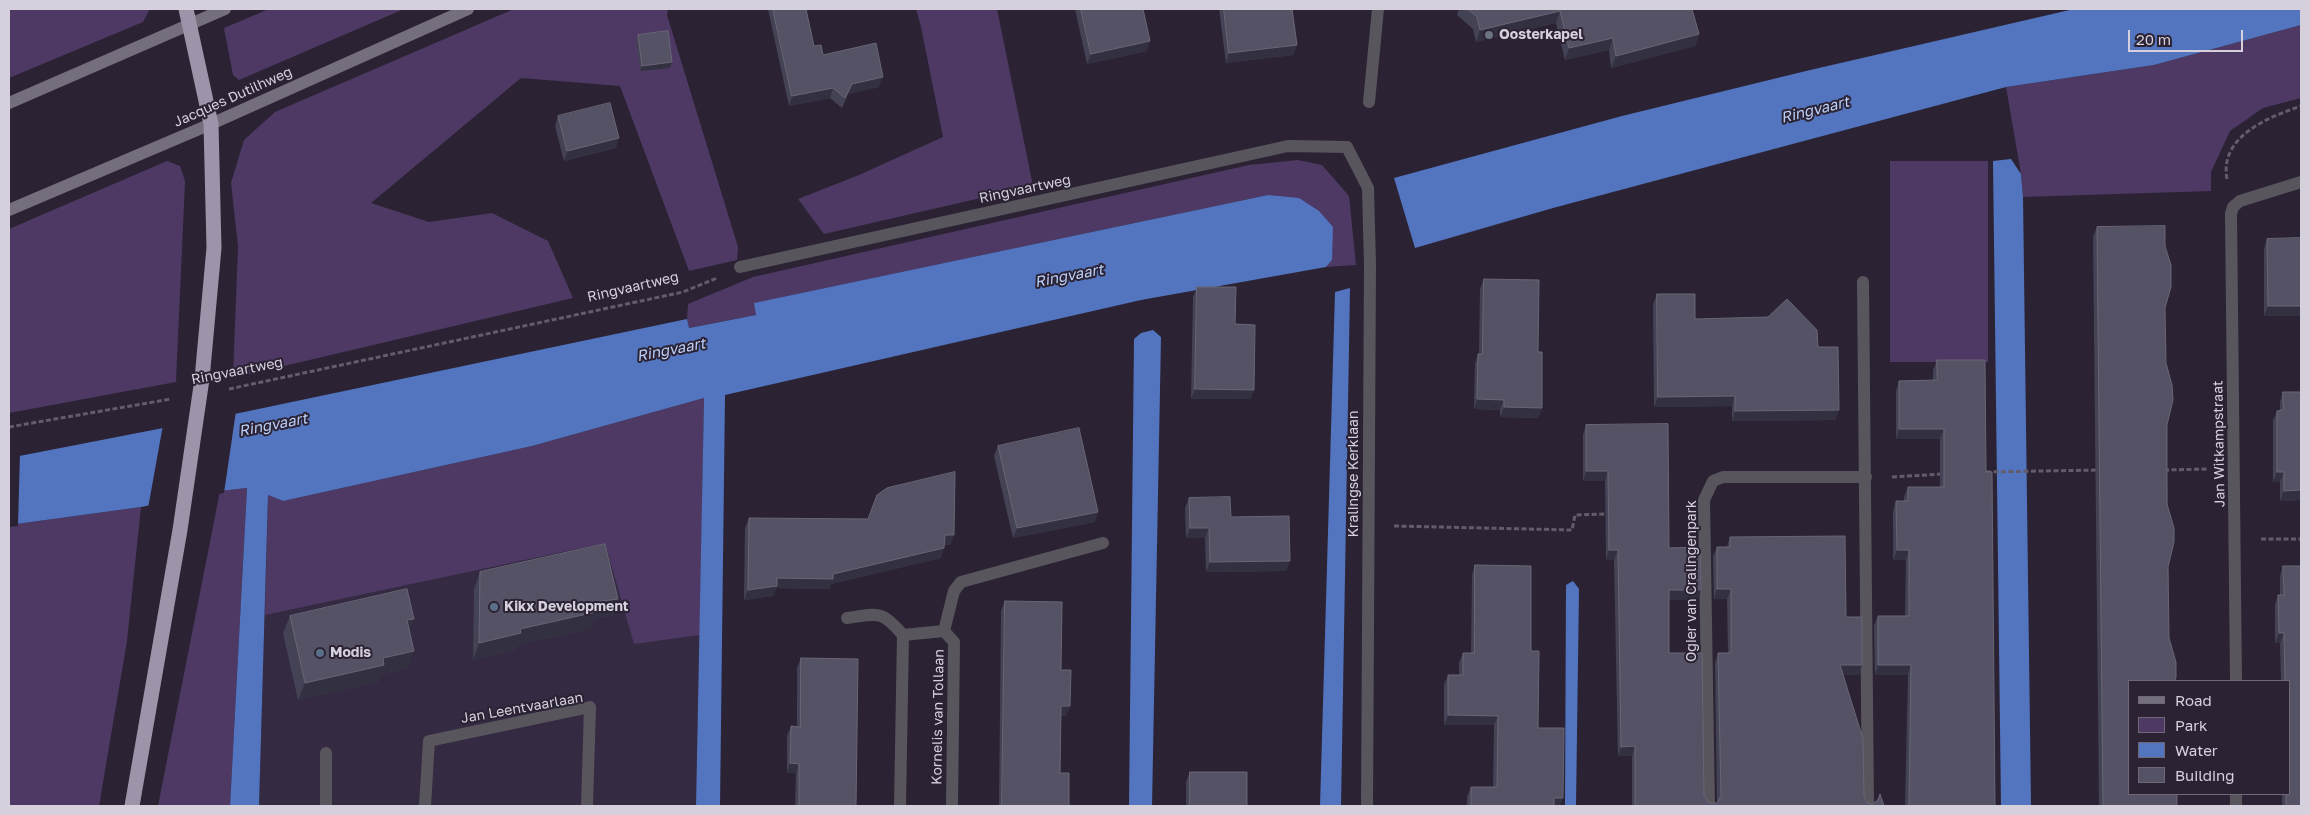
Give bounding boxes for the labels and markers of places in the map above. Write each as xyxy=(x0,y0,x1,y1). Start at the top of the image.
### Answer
place label: Oosterkapel xyxy=(1499,27,1583,43)
marker: Oosterkapel xyxy=(1483,29,1495,41)
place label: Kikx Development xyxy=(504,599,628,615)
marker: Kikx Development xyxy=(488,601,500,613)
place label: Modis xyxy=(330,645,371,661)
marker: Modis xyxy=(314,647,326,659)

